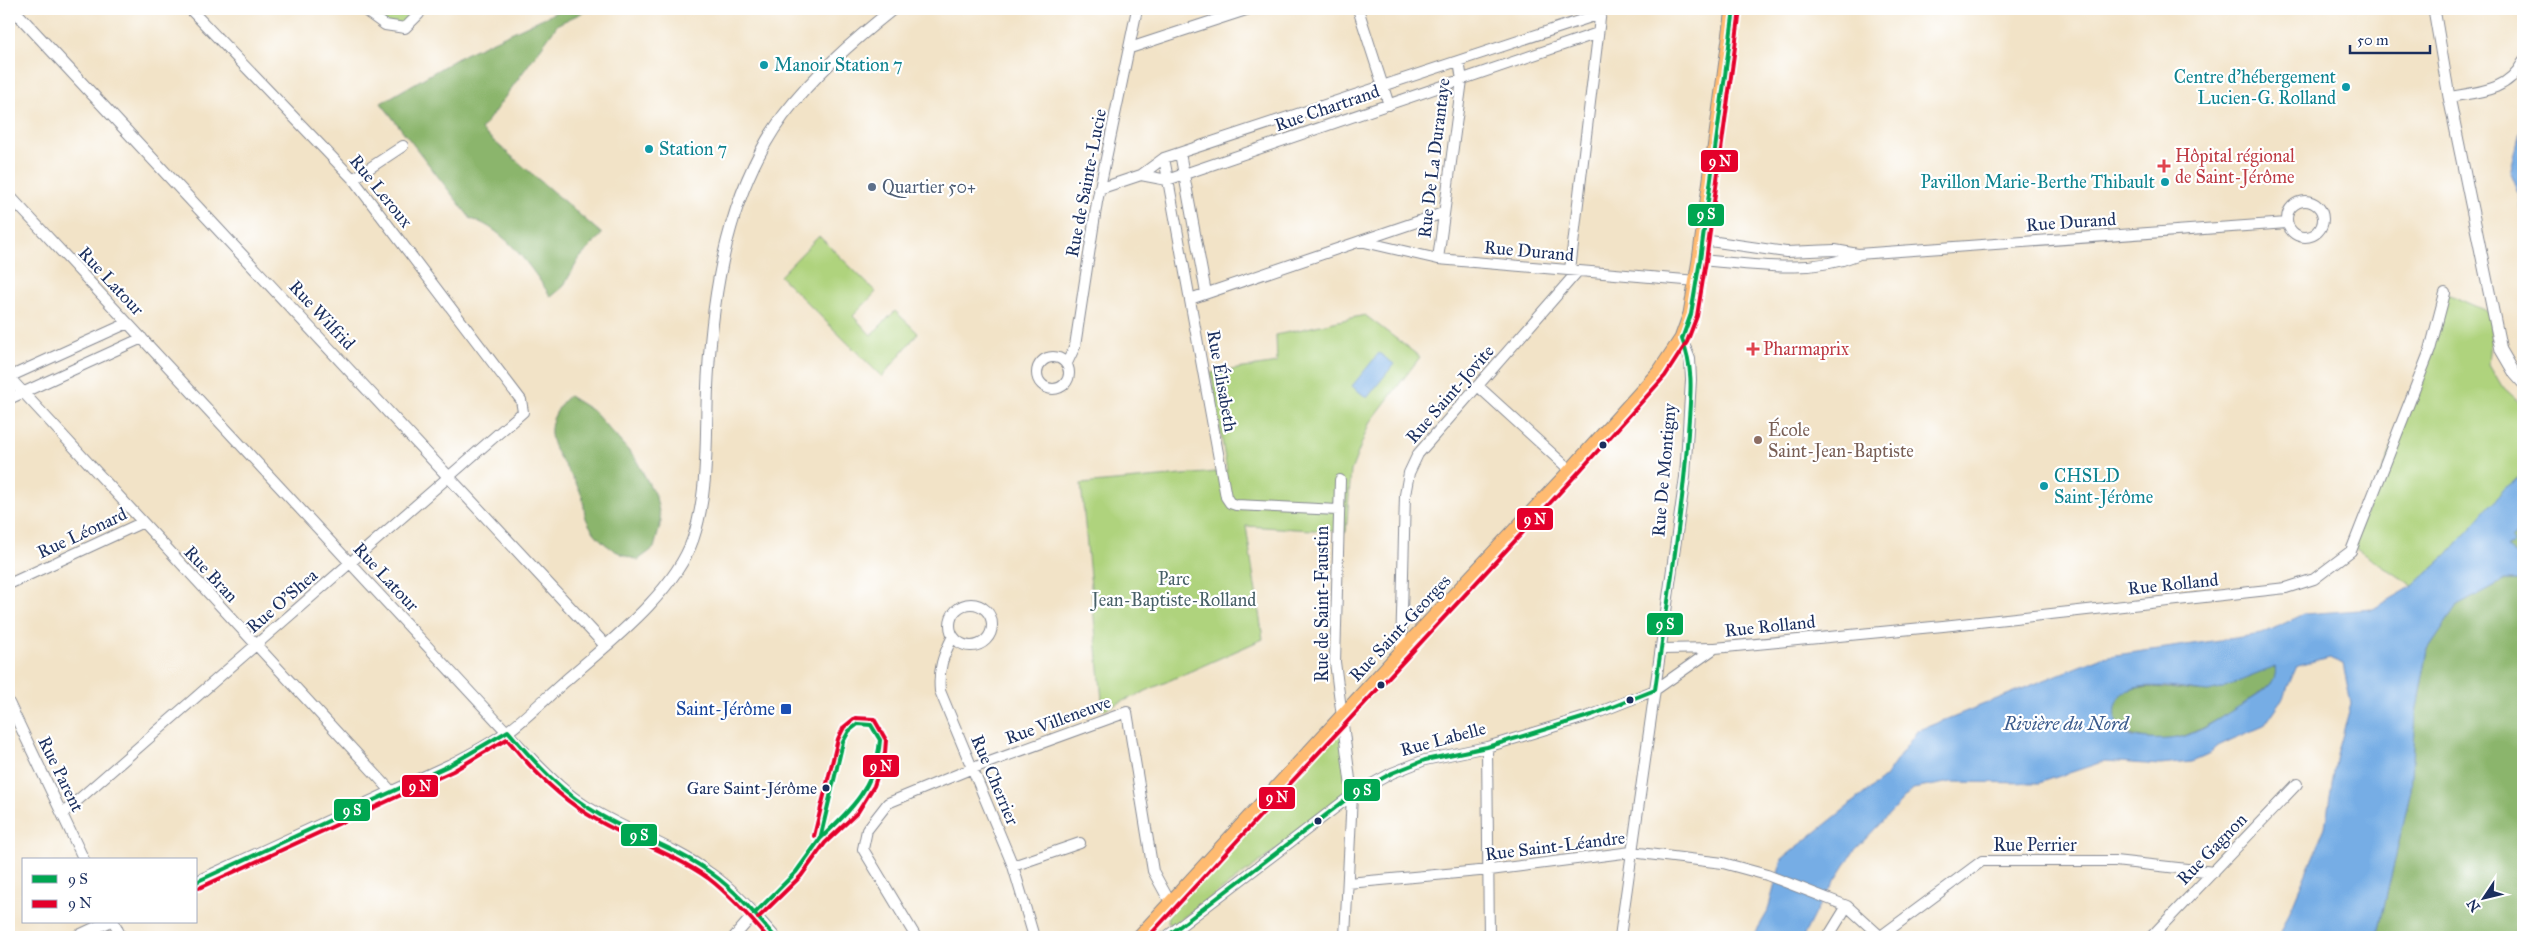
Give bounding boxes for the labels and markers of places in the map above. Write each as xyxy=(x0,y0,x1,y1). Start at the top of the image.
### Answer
place label: Manoir Station 7 xyxy=(774,54,903,76)
marker: Manoir Station 7 xyxy=(758,59,770,71)
place label: Centre d'hébergement Lucien-G. Rolland xyxy=(2174,66,2337,109)
marker: Centre d'hébergement Lucien-G. Rolland xyxy=(2340,81,2352,93)
place label: Station 7 xyxy=(659,138,727,160)
marker: Station 7 xyxy=(643,143,655,155)
place label: Hôpital régional de Saint-Jérôme xyxy=(2175,145,2295,189)
marker: Hôpital régional de Saint-Jérôme xyxy=(2157,159,2171,173)
place label: Pavillon Marie-Berthe Thibault xyxy=(1921,171,2156,193)
place label: Quartier 50+ xyxy=(882,176,976,198)
marker: Pavillon Marie-Berthe Thibault xyxy=(2159,176,2171,188)
marker: Quartier 50+ xyxy=(866,181,878,193)
place label: Pharmaprix xyxy=(1763,338,1849,360)
marker: Pharmaprix xyxy=(1747,343,1759,355)
place label: École Saint-Jean-Baptiste xyxy=(1768,417,1914,463)
marker: École Saint-Jean-Baptiste xyxy=(1752,434,1764,446)
unlabelled marker xyxy=(1598,440,1608,450)
place label: CHSLD Saint-Jérôme xyxy=(2054,465,2153,509)
marker: CHSLD Saint-Jérôme xyxy=(2038,480,2050,492)
unlabelled marker xyxy=(1376,680,1386,690)
unlabelled marker xyxy=(1625,695,1635,705)
place label: Saint-Jérôme xyxy=(676,698,775,721)
marker: Saint-Jérôme xyxy=(779,702,793,716)
place label: Gare Saint-Jérôme xyxy=(687,778,817,799)
marker: Gare Saint-Jérôme xyxy=(821,783,831,793)
unlabelled marker xyxy=(1313,816,1323,826)

